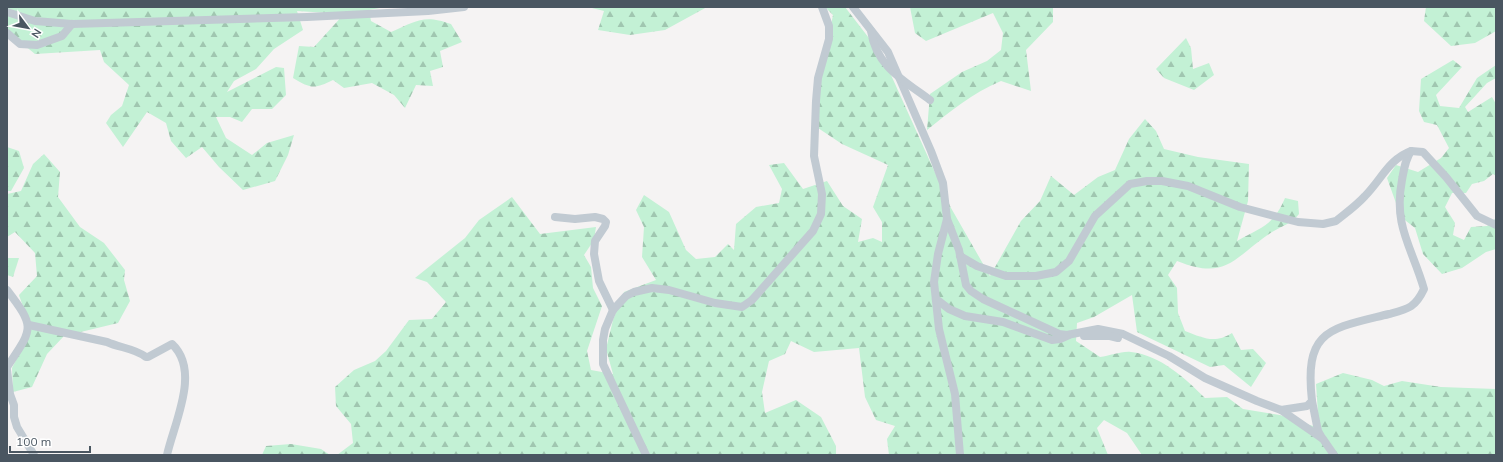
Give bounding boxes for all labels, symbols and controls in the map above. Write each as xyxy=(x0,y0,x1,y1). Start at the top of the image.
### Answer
north arrow xyxy=(8,8,48,48)
text: N xyxy=(28,26,45,41)
scale bar xyxy=(10,428,90,454)
text: 100 m xyxy=(16,434,51,449)

